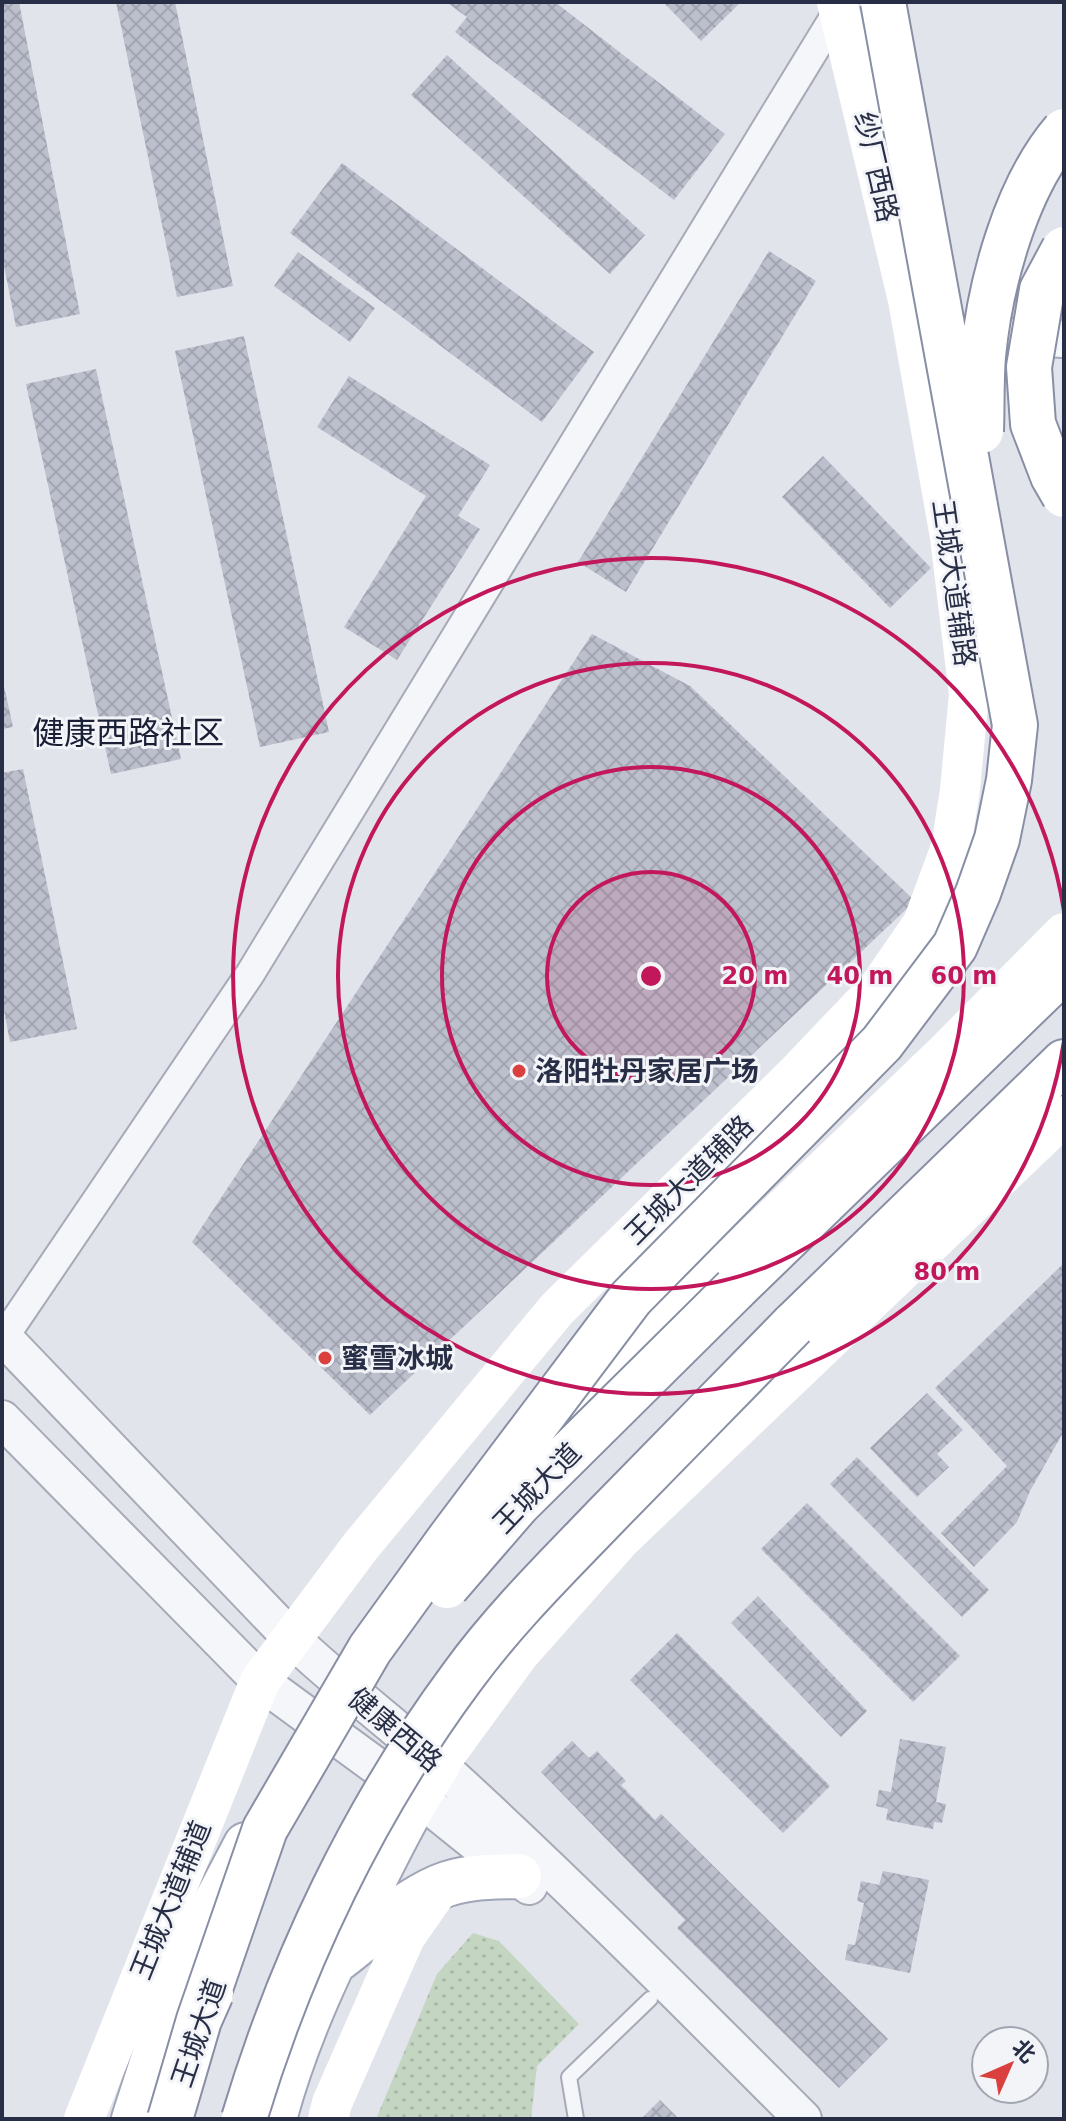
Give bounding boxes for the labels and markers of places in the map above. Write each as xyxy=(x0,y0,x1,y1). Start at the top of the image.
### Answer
centre of rings xyxy=(637,962,665,990)
place label: 洛阳牡丹家居广场 xyxy=(535,1055,759,1088)
marker: 洛阳牡丹家居广场 xyxy=(510,1062,528,1080)
place label: 蜜雪冰城 xyxy=(341,1342,453,1375)
marker: 蜜雪冰城 xyxy=(316,1349,334,1367)

